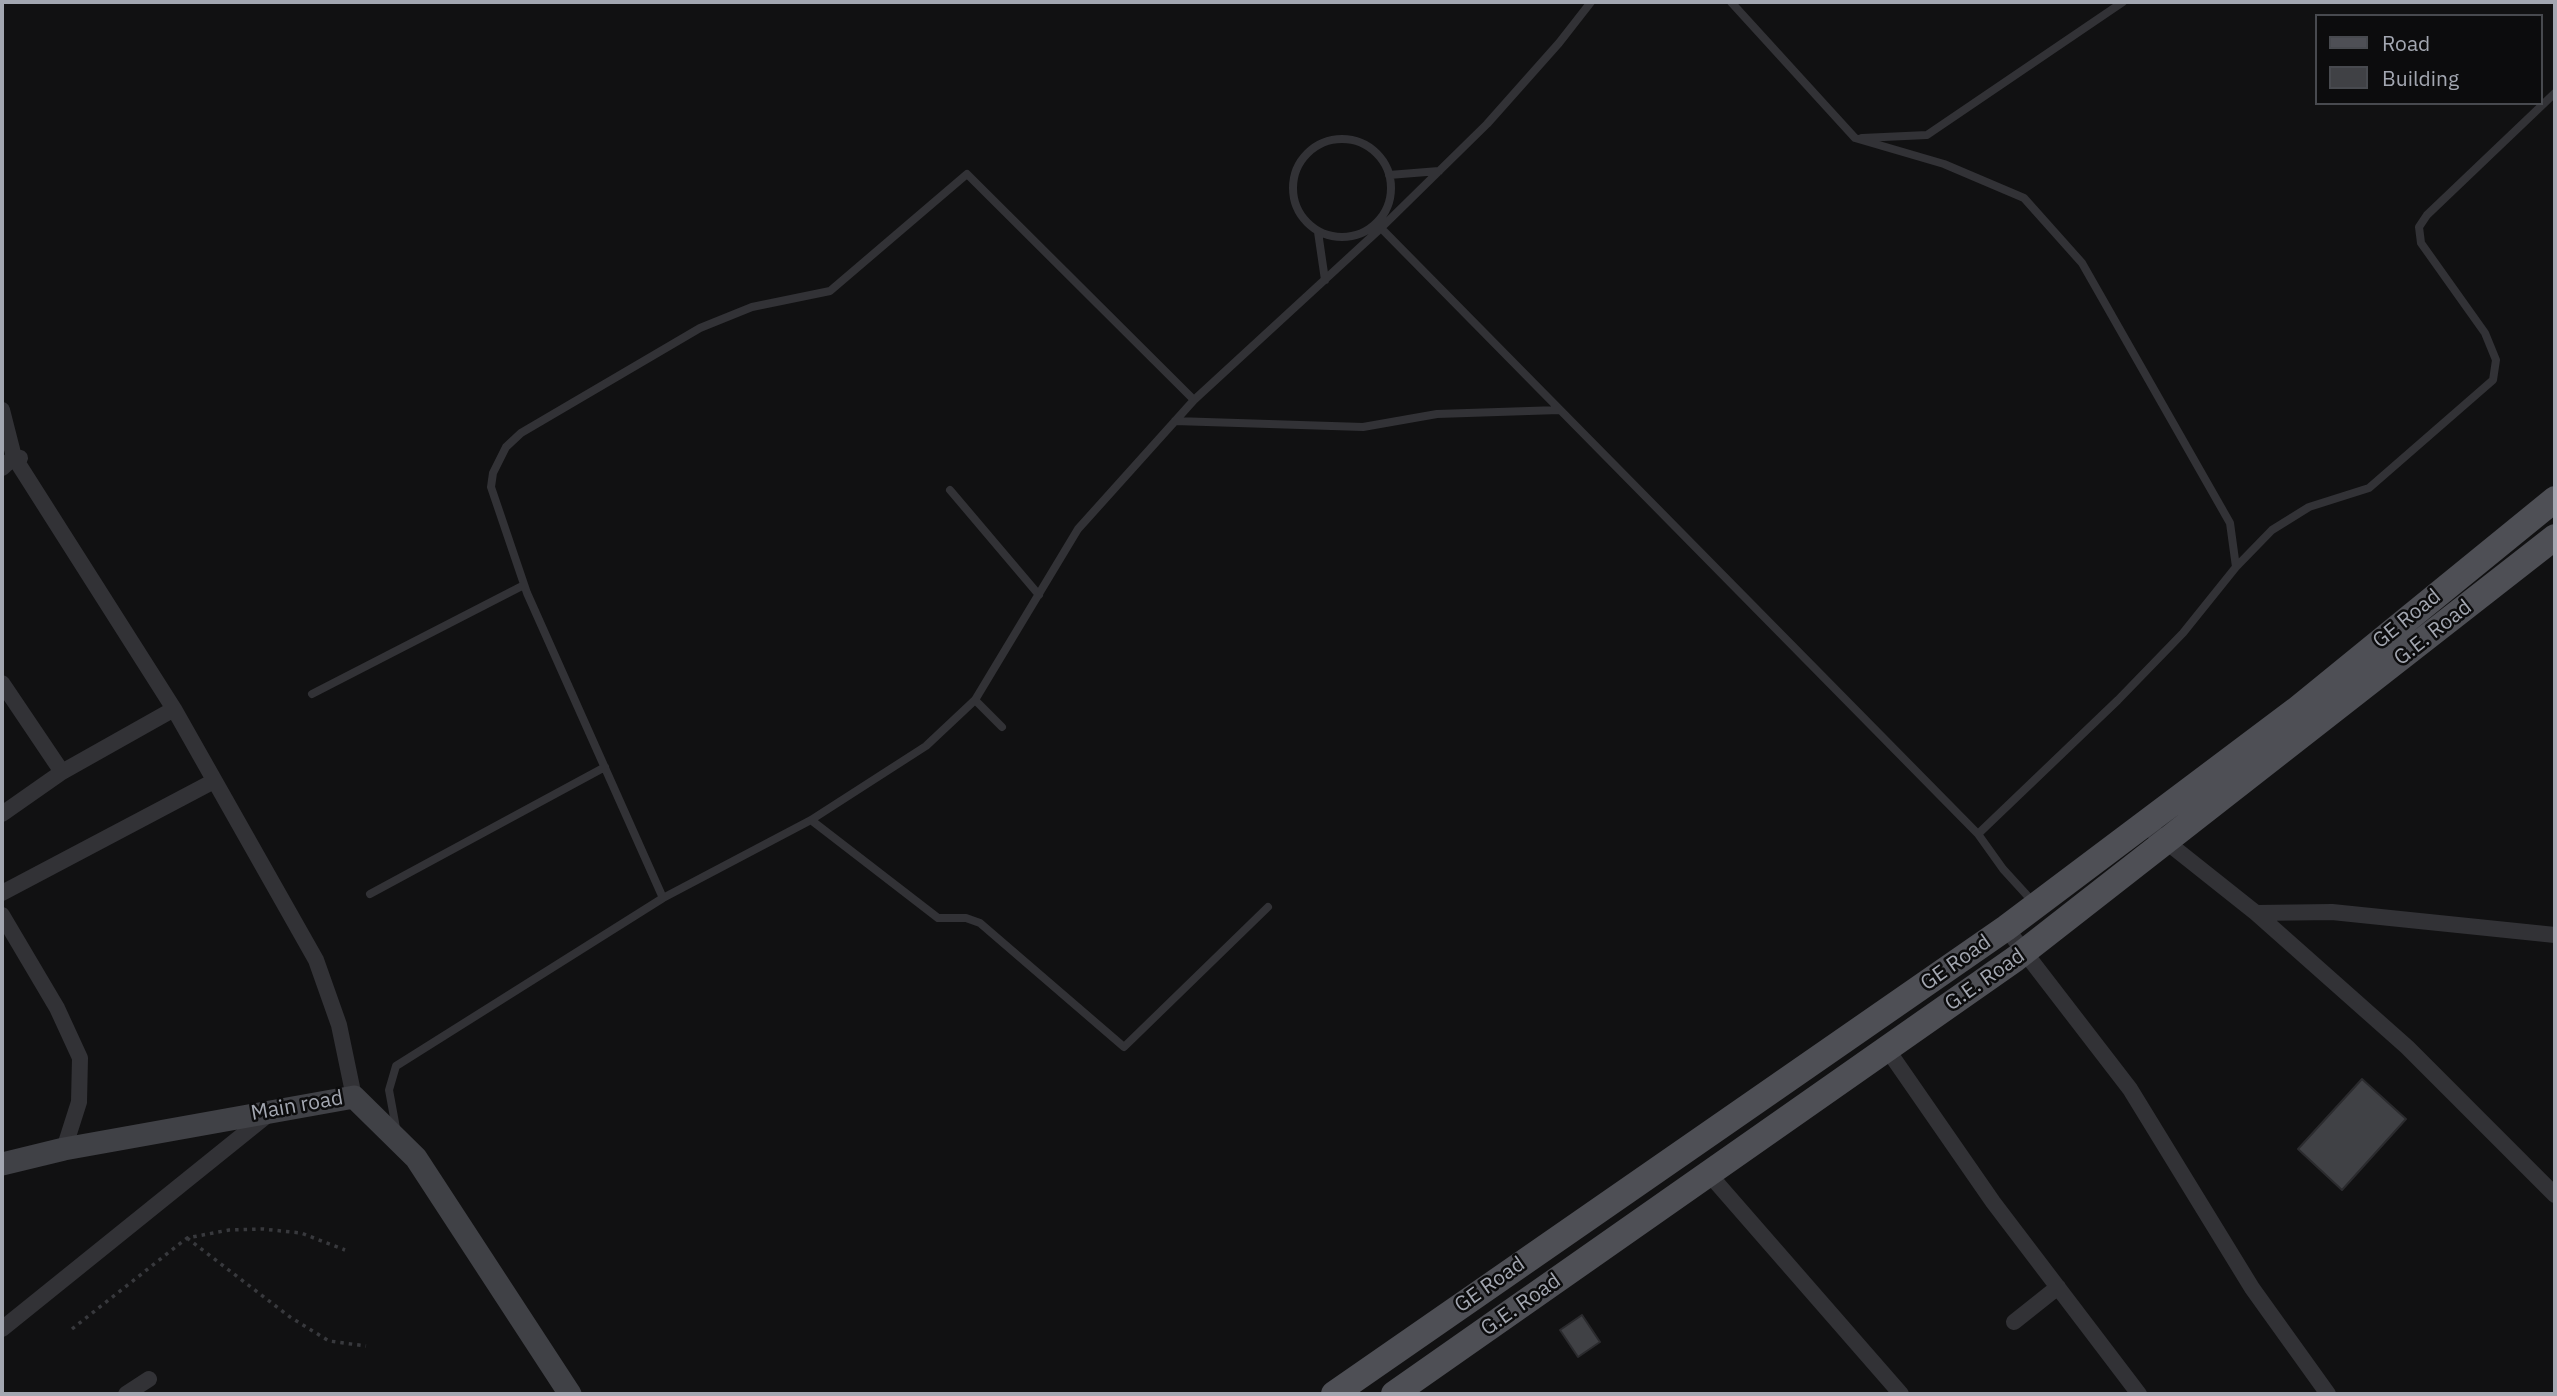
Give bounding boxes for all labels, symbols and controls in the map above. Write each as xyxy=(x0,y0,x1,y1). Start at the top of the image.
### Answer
legend xyxy=(2316,14,2543,105)
text: Road xyxy=(2382,29,2430,57)
text: Building xyxy=(2382,64,2459,92)
street label: GE Road xyxy=(2368,584,2446,654)
street label: G.E. Road xyxy=(2389,595,2477,671)
street label: GE Road xyxy=(1916,930,1996,996)
street label: G.E. Road xyxy=(1940,943,2030,1017)
street label: Main road xyxy=(249,1086,345,1126)
street label: GE Road xyxy=(1450,1252,1530,1318)
street label: G.E. Road xyxy=(1476,1268,1566,1342)

